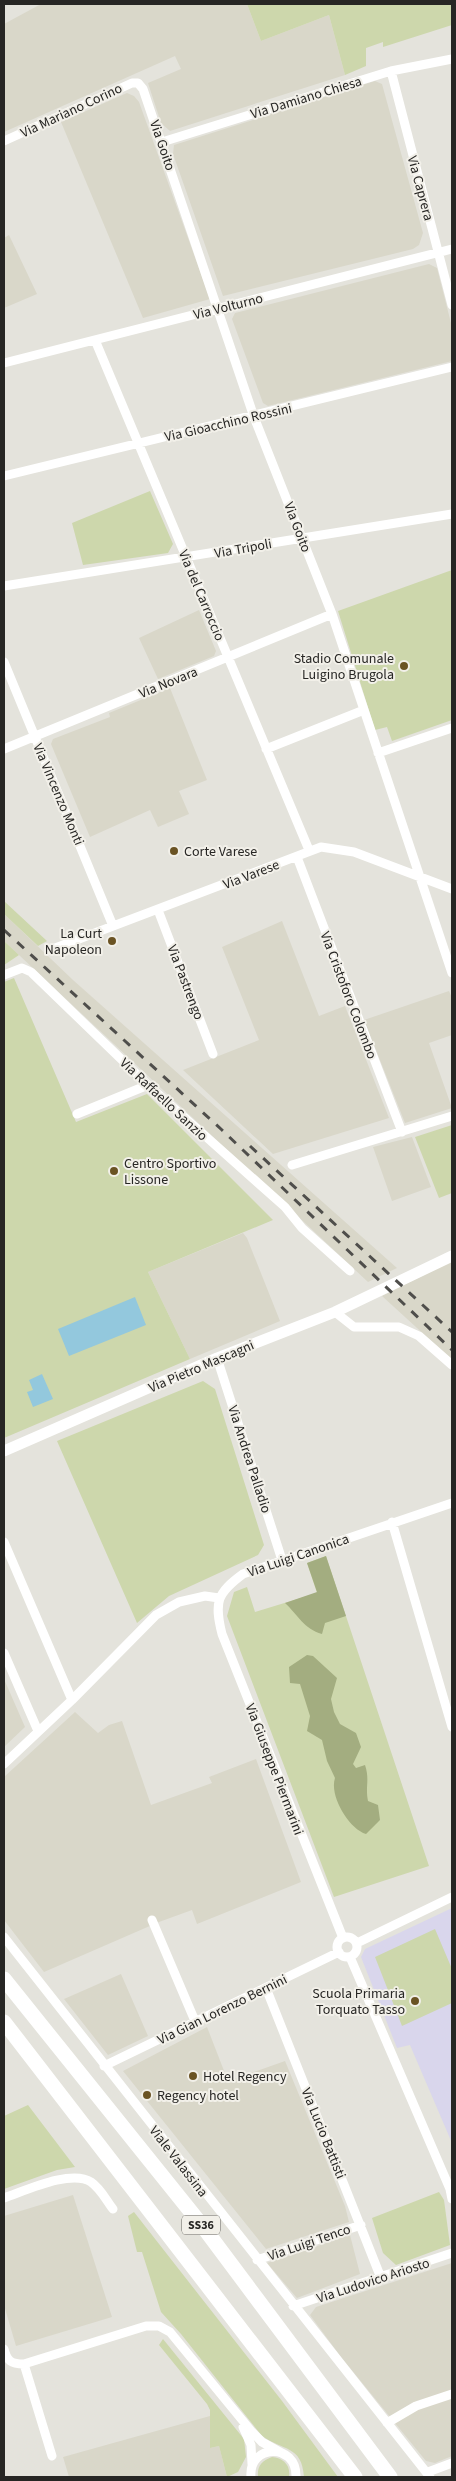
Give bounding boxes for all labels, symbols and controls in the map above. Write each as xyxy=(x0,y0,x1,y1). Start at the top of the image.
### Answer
street label: Via Damiano Chiesa xyxy=(248,72,364,124)
street label: Via Mariano Corino xyxy=(17,79,126,143)
street label: Via Goito xyxy=(144,117,180,173)
street label: Via Caprera xyxy=(402,154,438,223)
street label: Via Volturno xyxy=(191,289,265,325)
street label: Via Gioacchino Rossini xyxy=(162,399,294,447)
street label: Via Goito xyxy=(278,499,316,555)
street label: Via Tripoli xyxy=(213,534,273,564)
street label: Via del Carroccio xyxy=(173,547,229,644)
place label: Stadio Comunale Luigino Brugola xyxy=(294,649,394,685)
marker: Stadio Comunale Luigino Brugola xyxy=(398,660,410,672)
street label: Via Novara xyxy=(136,662,201,704)
street label: Via Vincenzo Monti xyxy=(28,740,89,849)
place label: Corte Varese xyxy=(184,842,257,862)
marker: Corte Varese xyxy=(168,845,180,857)
street label: Via Varese xyxy=(220,855,283,895)
place label: La Curt Napoleon xyxy=(45,924,102,960)
street label: Via Cristoforo Colombo xyxy=(315,929,382,1062)
marker: La Curt Napoleon xyxy=(106,935,118,947)
street label: Via Pastrengo xyxy=(162,942,209,1023)
street label: Via Raffaello Sanzio xyxy=(115,1054,212,1146)
place label: Centro Sportivo Lissone xyxy=(124,1154,216,1190)
marker: Centro Sportivo Lissone xyxy=(108,1165,120,1177)
street label: Via Pietro Mascagni xyxy=(145,1336,257,1398)
street label: Via Andrea Palladio xyxy=(222,1403,276,1516)
street label: Via Luigi Canonica xyxy=(245,1529,352,1583)
street label: Via Giuseppe Piermarini xyxy=(240,1701,308,1838)
street label: Via Gian Lorenzo Bernini xyxy=(154,1970,291,2050)
place label: Scuola Primaria Torquato Tasso xyxy=(312,1984,405,2020)
marker: Scuola Primaria Torquato Tasso xyxy=(409,1995,421,2007)
place label: Hotel Regency xyxy=(203,2067,287,2087)
marker: Hotel Regency xyxy=(187,2070,199,2082)
street label: Via Lucio Battisti xyxy=(296,2085,350,2182)
place label: Regency hotel xyxy=(157,2086,239,2106)
marker: Regency hotel xyxy=(141,2089,153,2101)
street label: Viale Valassina xyxy=(144,2122,212,2201)
road number: SS36 xyxy=(182,2216,220,2234)
street label: Via Luigi Tenco xyxy=(265,2219,353,2266)
street label: Via Ludovico Ariosto xyxy=(314,2253,432,2309)

